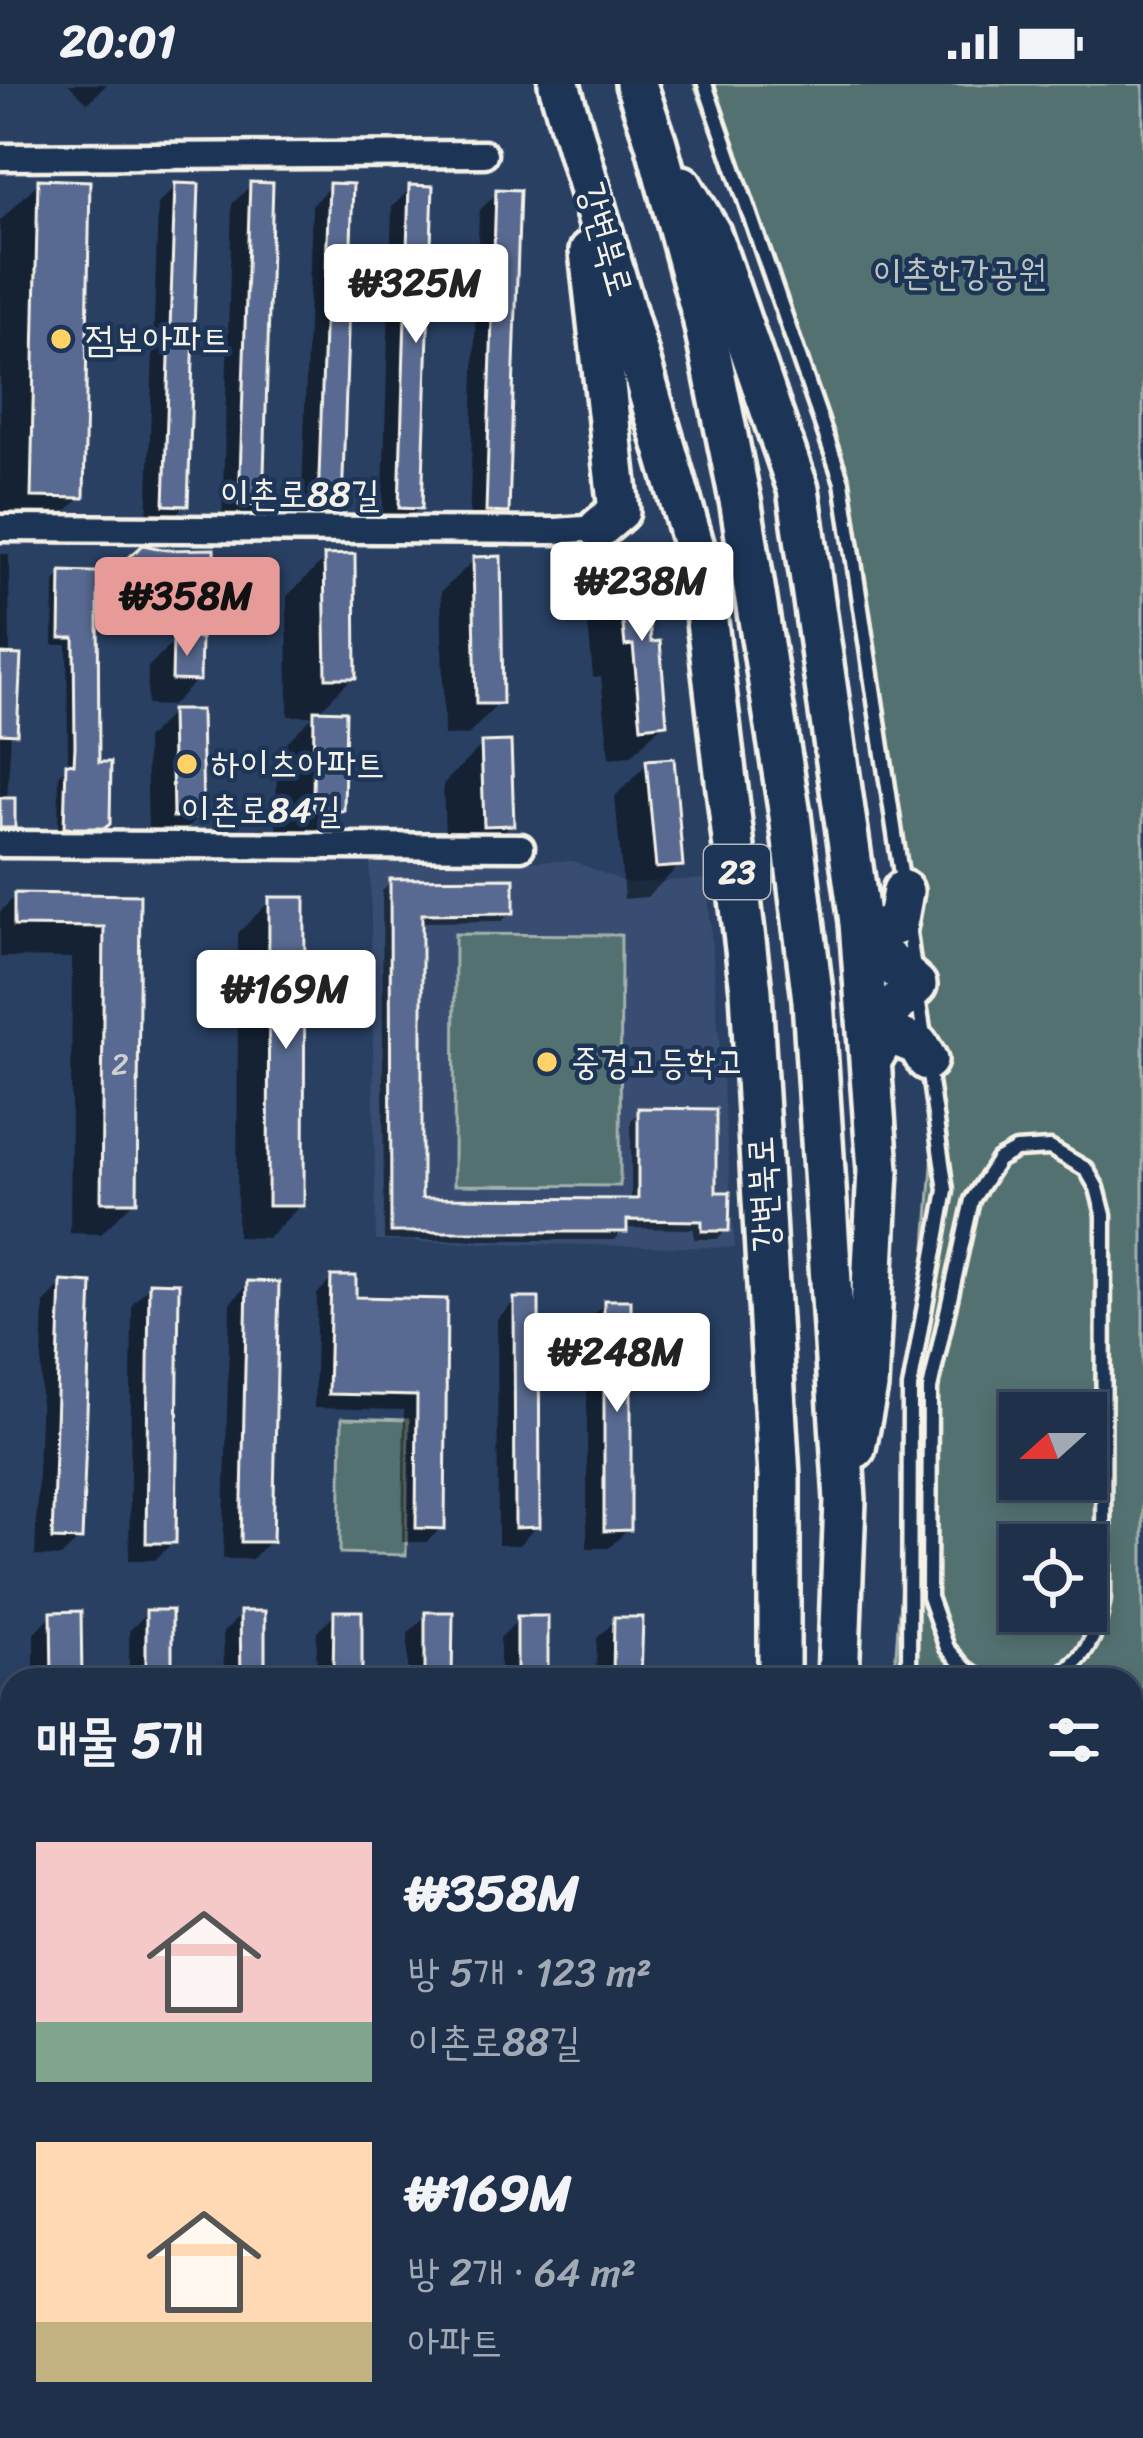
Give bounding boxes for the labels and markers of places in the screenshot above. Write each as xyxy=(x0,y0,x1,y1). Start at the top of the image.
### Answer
pin: ₩325M xyxy=(332,244,500,346)
place label: 점보아파트 xyxy=(85,307,230,371)
marker: 점보아파트 xyxy=(48,326,74,352)
pin: ₩238M xyxy=(558,542,726,644)
pin: ₩358M xyxy=(103,557,271,659)
place label: 하이츠아파트 xyxy=(211,732,385,796)
marker: 하이츠아파트 xyxy=(174,751,200,777)
pin: ₩169M xyxy=(202,950,370,1052)
place label: 중경고등학고 xyxy=(571,1030,745,1094)
marker: 중경고등학고 xyxy=(534,1049,560,1075)
pin: ₩248M xyxy=(533,1313,701,1415)

